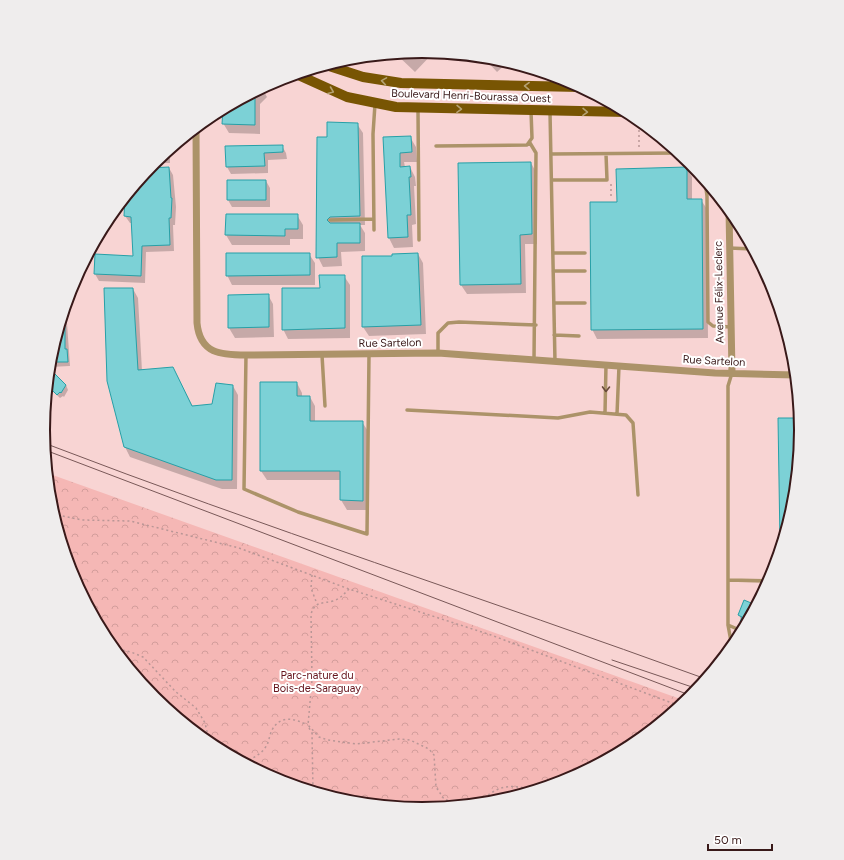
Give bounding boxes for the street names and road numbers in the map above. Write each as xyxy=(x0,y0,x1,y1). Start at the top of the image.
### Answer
street label: Boulevard Henri-Bourassa Ouest xyxy=(391,87,551,105)
street label: Avenue Félix-Leclerc xyxy=(712,241,726,343)
street label: Rue Sartelon xyxy=(358,336,422,350)
street label: Rue Sartelon xyxy=(682,353,746,369)

